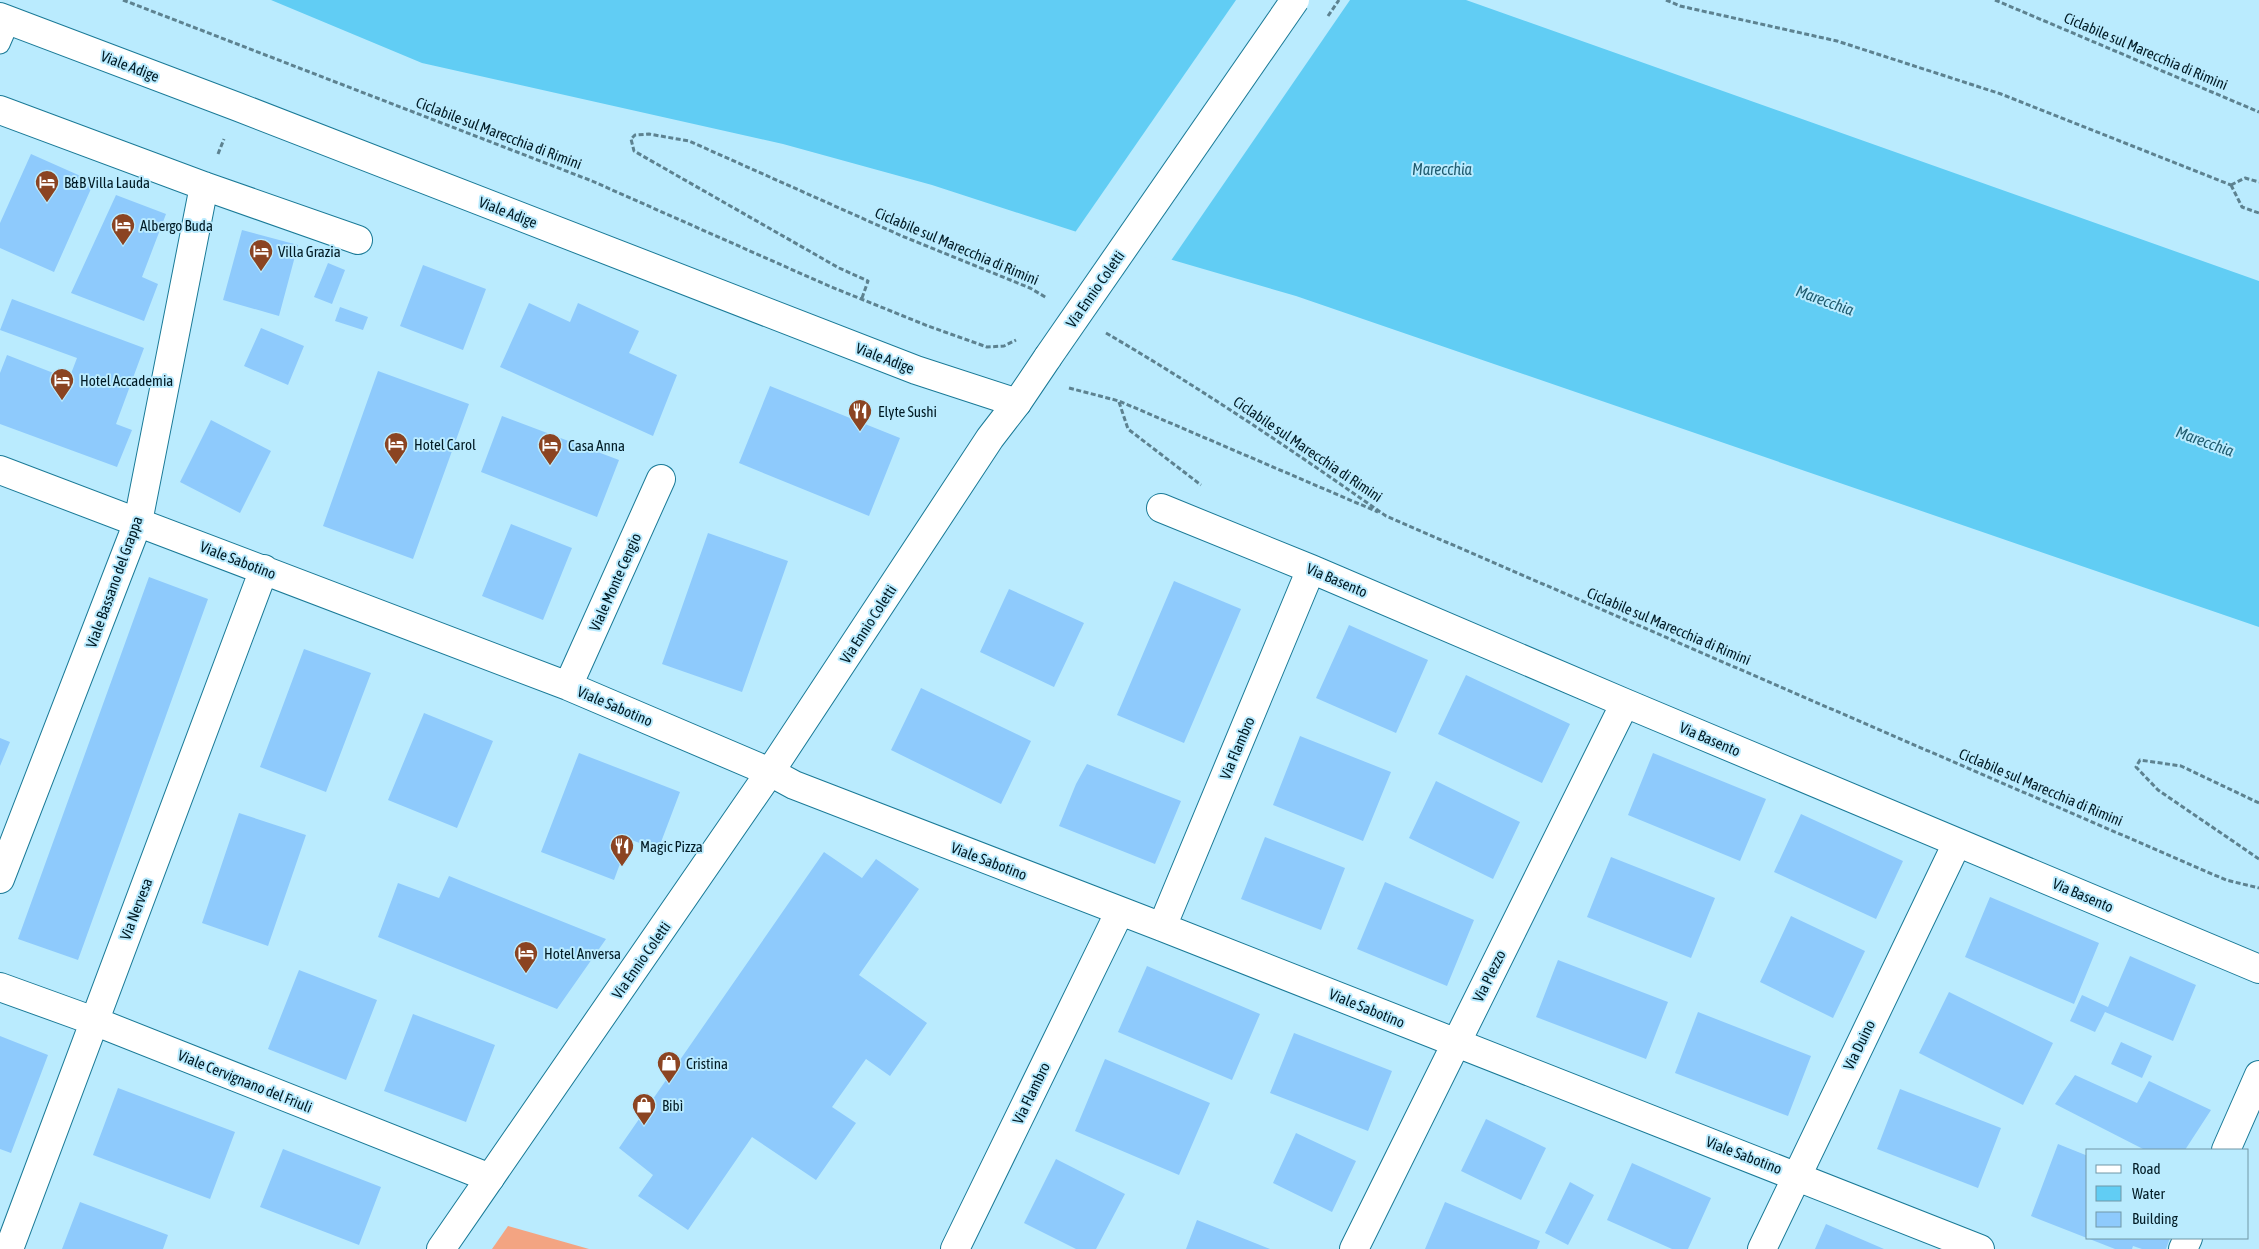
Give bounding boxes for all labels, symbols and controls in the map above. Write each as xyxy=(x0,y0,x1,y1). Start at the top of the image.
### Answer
street label: Ciclabile sul Marecchia di Rimini xyxy=(2062,9,2230,93)
street label: Viale Adige xyxy=(98,47,162,85)
street label: Ciclabile sul Marecchia di Rimini xyxy=(414,94,584,172)
water label: Marecchia xyxy=(1412,160,1473,178)
hotel icon: B&B Villa Lauda xyxy=(34,169,60,203)
place label: B&B Villa Lauda xyxy=(64,174,150,191)
street label: Viale Adige xyxy=(476,193,540,231)
street label: Ciclabile sul Marecchia di Rimini xyxy=(873,204,1041,288)
hotel icon: Albergo Buda xyxy=(110,212,136,246)
place label: Albergo Buda xyxy=(140,217,213,234)
hotel icon: Villa Grazia xyxy=(248,238,274,272)
place label: Villa Grazia xyxy=(278,243,341,260)
street label: Via Ennio Coletti xyxy=(1062,247,1128,331)
water label: Marecchia xyxy=(1794,281,1857,319)
street label: Viale Adige xyxy=(853,339,917,377)
hotel icon: Hotel Accademia xyxy=(49,367,75,401)
place label: Hotel Accademia xyxy=(80,372,173,389)
street label: Ciclabile sul Marecchia di Rimini xyxy=(1230,393,1386,505)
restaurant icon: Elyte Sushi xyxy=(847,398,873,432)
place label: Elyte Sushi xyxy=(878,403,937,420)
water label: Marecchia xyxy=(2174,422,2237,460)
hotel icon: Hotel Carol xyxy=(383,431,409,465)
hotel icon: Casa Anna xyxy=(537,432,563,466)
place label: Hotel Carol xyxy=(414,436,476,453)
place label: Casa Anna xyxy=(568,437,625,454)
street label: Viale Bassano del Grappa xyxy=(82,514,146,650)
street label: Viale Monte Cengio xyxy=(586,530,644,634)
street label: Viale Sabotino xyxy=(198,538,278,582)
street label: Via Basento xyxy=(1304,560,1370,600)
street label: Via Ennio Coletti xyxy=(836,582,900,666)
street label: Ciclabile sul Marecchia di Rimini xyxy=(1585,584,1753,668)
street label: Viale Sabotino xyxy=(575,683,655,729)
street label: Via Flambro xyxy=(1216,714,1258,782)
street label: Via Basento xyxy=(1677,719,1743,759)
street label: Ciclabile sul Marecchia di Rimini xyxy=(1957,745,2125,829)
restaurant icon: Magic Pizza xyxy=(609,833,635,867)
place label: Magic Pizza xyxy=(640,838,703,855)
street label: Viale Sabotino xyxy=(949,839,1029,883)
street label: Via Basento xyxy=(2050,875,2116,915)
street label: Via Nervesa xyxy=(116,876,156,942)
street label: Via Ennio Coletti xyxy=(608,918,674,1002)
hotel icon: Hotel Anversa xyxy=(513,940,539,974)
place label: Hotel Anversa xyxy=(544,945,621,962)
street label: Via Plezzo xyxy=(1469,947,1509,1005)
street label: Viale Sabotino xyxy=(1327,985,1407,1031)
street label: Via Duino xyxy=(1840,1017,1878,1073)
street label: Viale Cervignano del Friuli xyxy=(175,1046,315,1116)
shop icon: Cristina xyxy=(656,1050,682,1084)
place label: Cristina xyxy=(686,1055,728,1072)
street label: Via Flambro xyxy=(1009,1060,1053,1126)
shop icon: Bibì xyxy=(631,1092,657,1126)
place label: Bibì xyxy=(662,1097,683,1114)
street label: Viale Sabotino xyxy=(1704,1133,1784,1177)
legend xyxy=(2086,1149,2249,1239)
text: Road xyxy=(2132,1160,2161,1177)
text: Water xyxy=(2132,1185,2165,1202)
text: Building xyxy=(2132,1210,2178,1227)

